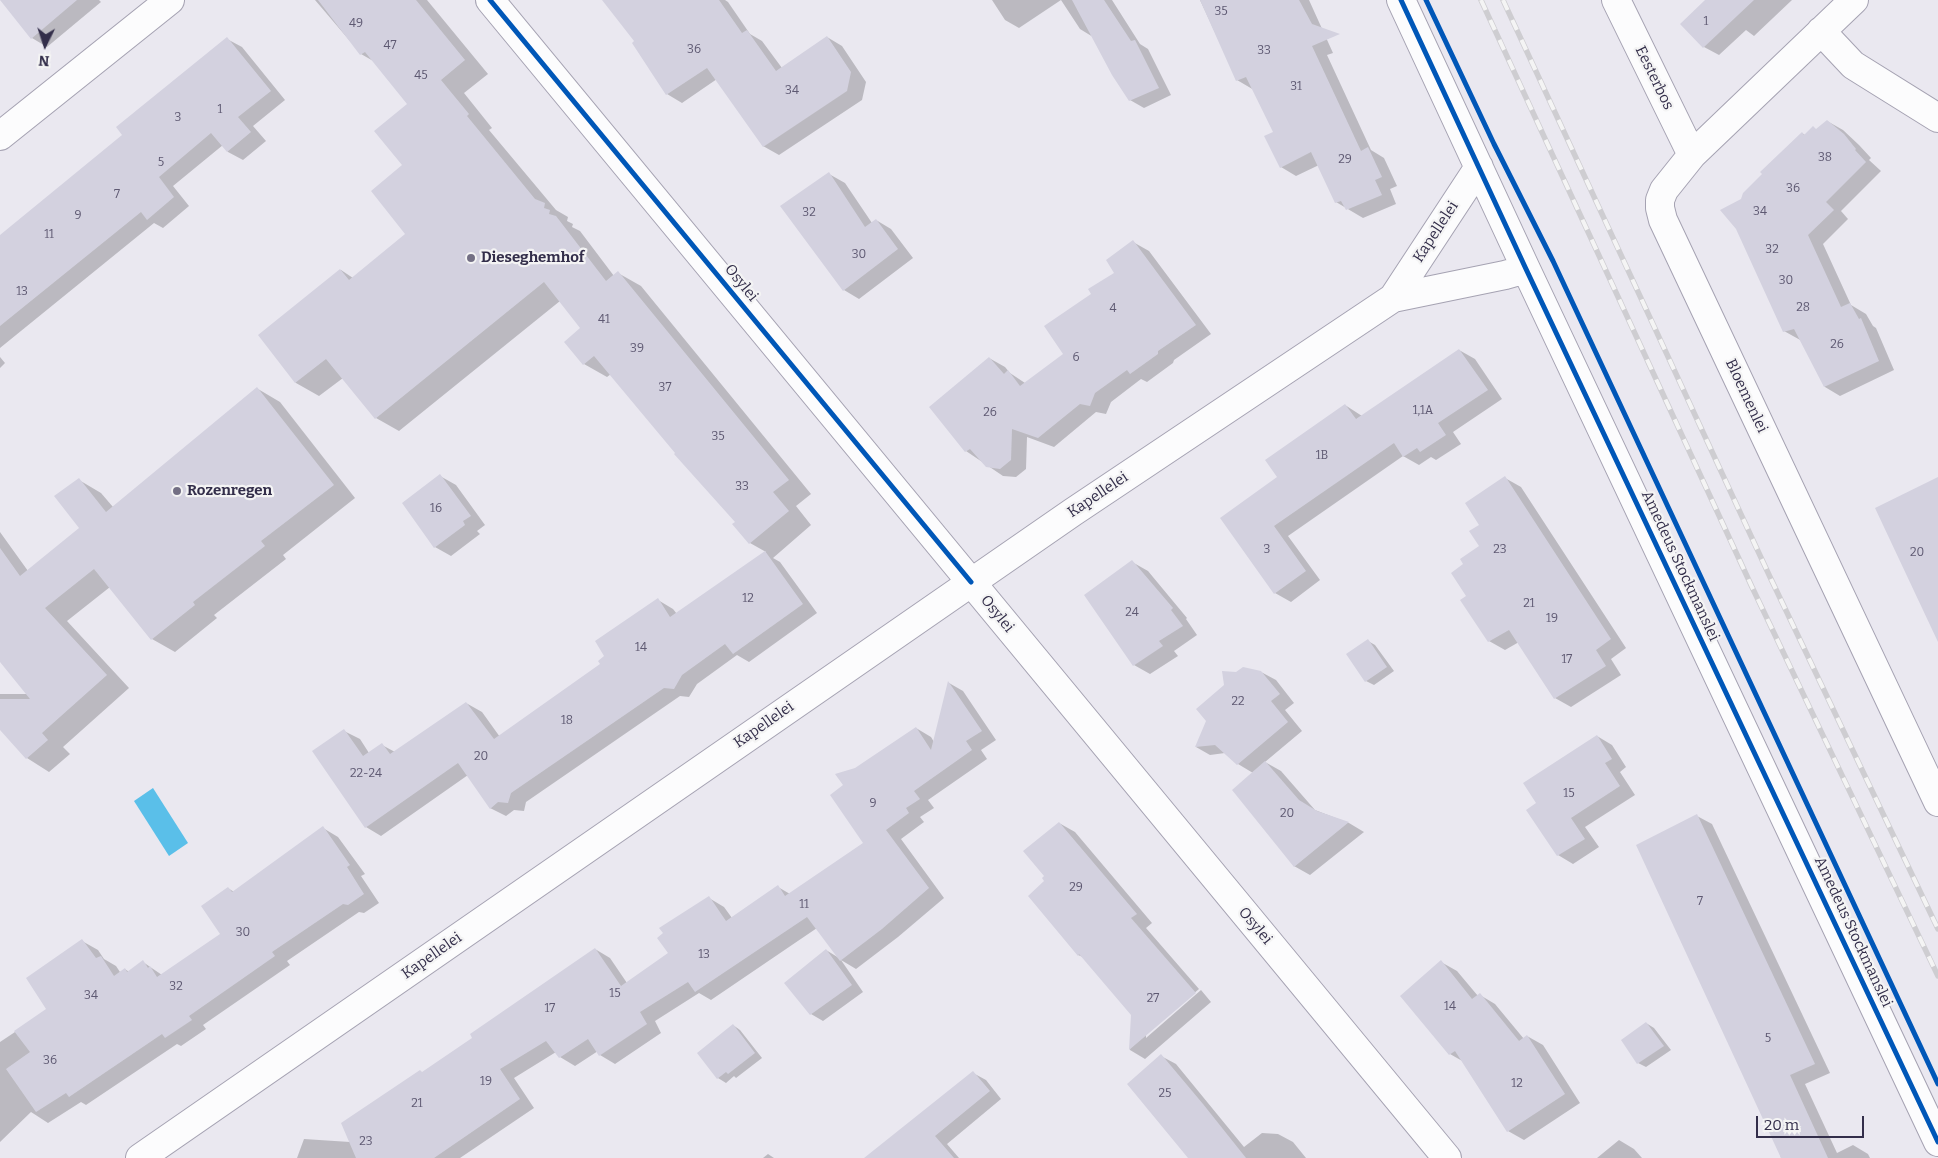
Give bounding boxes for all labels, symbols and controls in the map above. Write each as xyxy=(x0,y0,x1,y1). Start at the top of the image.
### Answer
house number: 35 xyxy=(1214,5,1228,19)
house number: 1 xyxy=(1704,15,1708,29)
house number: 49 xyxy=(349,17,363,31)
north arrow xyxy=(20,20,70,70)
house number: 47 xyxy=(384,39,396,53)
house number: 36 xyxy=(687,43,701,57)
street label: Eesterbos xyxy=(1631,43,1677,113)
house number: 33 xyxy=(1257,44,1271,58)
text: N xyxy=(38,52,50,69)
house number: 45 xyxy=(414,69,428,83)
house number: 31 xyxy=(1290,80,1302,94)
house number: 34 xyxy=(785,84,799,98)
house number: 1 xyxy=(218,103,222,117)
house number: 3 xyxy=(175,111,181,125)
house number: 38 xyxy=(1818,151,1832,165)
house number: 29 xyxy=(1338,153,1352,167)
house number: 5 xyxy=(158,156,164,170)
house number: 36 xyxy=(1786,182,1800,196)
house number: 7 xyxy=(114,188,120,202)
street label: Kapellelei xyxy=(1410,198,1462,266)
house number: 34 xyxy=(1753,205,1767,219)
house number: 32 xyxy=(802,206,816,220)
house number: 9 xyxy=(74,209,82,223)
house number: 11 xyxy=(44,228,54,242)
house number: 32 xyxy=(1765,243,1779,257)
house number: 30 xyxy=(852,248,866,262)
place label: Dieseghemhof xyxy=(481,249,584,267)
marker: Dieseghemhof xyxy=(465,252,477,264)
street label: Osylei xyxy=(721,261,761,305)
house number: 30 xyxy=(1779,274,1793,288)
house number: 13 xyxy=(16,285,28,299)
house number: 28 xyxy=(1796,301,1810,315)
house number: 4 xyxy=(1109,302,1117,316)
house number: 41 xyxy=(598,313,610,327)
house number: 26 xyxy=(1830,338,1844,352)
house number: 39 xyxy=(630,342,644,356)
house number: 6 xyxy=(1072,351,1080,365)
street label: Bloemenlei xyxy=(1721,356,1771,436)
house number: 37 xyxy=(659,381,671,395)
house number: 1,1A xyxy=(1413,404,1433,418)
house number: 26 xyxy=(983,406,997,420)
house number: 35 xyxy=(711,430,725,444)
house number: 1B xyxy=(1316,449,1328,463)
street label: Kapellelei xyxy=(1064,468,1132,522)
house number: 33 xyxy=(735,480,749,494)
place label: Rozenregen xyxy=(187,482,272,500)
marker: Rozenregen xyxy=(171,485,183,497)
street label: Amedeus Stockmanslei xyxy=(1637,488,1723,644)
house number: 16 xyxy=(430,502,442,516)
house number: 3 xyxy=(1264,543,1270,557)
house number: 23 xyxy=(1493,543,1507,557)
house number: 20 xyxy=(1910,546,1924,560)
house number: 12 xyxy=(742,592,754,606)
street label: Osylei xyxy=(977,592,1017,636)
house number: 21 xyxy=(1523,597,1535,611)
house number: 24 xyxy=(1125,606,1139,620)
house number: 19 xyxy=(1546,612,1558,626)
house number: 14 xyxy=(635,641,647,655)
house number: 17 xyxy=(1562,653,1572,667)
house number: 22 xyxy=(1231,695,1245,709)
street label: Kapellelei xyxy=(731,698,797,752)
house number: 18 xyxy=(561,714,573,728)
house number: 20 xyxy=(474,750,488,764)
house number: 22-24 xyxy=(350,767,382,781)
house number: 15 xyxy=(1563,787,1575,801)
house number: 9 xyxy=(869,797,877,811)
house number: 20 xyxy=(1280,807,1294,821)
street label: Amedeus Stockmanslei xyxy=(1810,854,1896,1010)
house number: 29 xyxy=(1069,881,1083,895)
house number: 7 xyxy=(1697,895,1703,909)
house number: 11 xyxy=(799,898,809,912)
street label: Osylei xyxy=(1234,904,1276,948)
house number: 30 xyxy=(236,926,250,940)
street label: Kapellelei xyxy=(399,929,465,983)
house number: 13 xyxy=(698,948,710,962)
house number: 32 xyxy=(169,980,183,994)
house number: 15 xyxy=(609,987,621,1001)
house number: 34 xyxy=(84,989,98,1003)
house number: 27 xyxy=(1147,992,1159,1006)
house number: 14 xyxy=(1444,1000,1456,1014)
house number: 17 xyxy=(545,1002,555,1016)
house number: 5 xyxy=(1765,1032,1771,1046)
house number: 36 xyxy=(43,1054,57,1068)
house number: 19 xyxy=(480,1075,492,1089)
house number: 12 xyxy=(1511,1077,1523,1091)
house number: 25 xyxy=(1159,1087,1171,1101)
house number: 21 xyxy=(411,1097,423,1111)
scale bar xyxy=(1758,1106,1866,1138)
text: 20 m xyxy=(1764,1116,1799,1134)
house number: 23 xyxy=(359,1135,373,1149)

